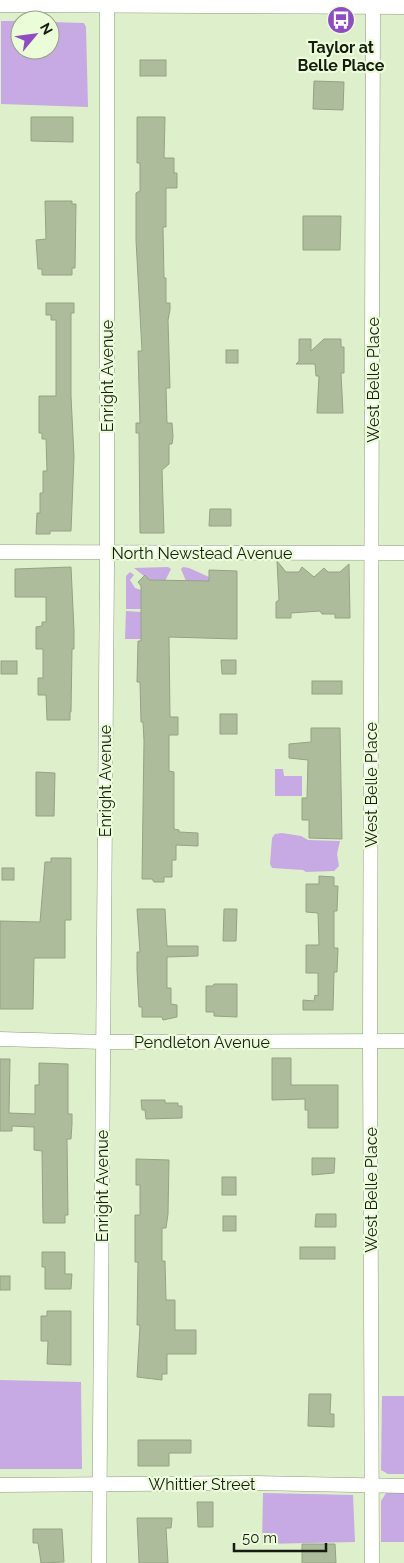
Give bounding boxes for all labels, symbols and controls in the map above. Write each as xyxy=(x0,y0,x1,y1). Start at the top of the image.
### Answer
bus stop icon: Taylor at Belle Place xyxy=(326,5,356,35)
north arrow xyxy=(10,10,60,60)
text: N xyxy=(37,20,56,37)
place label: Taylor at Belle Place xyxy=(298,38,385,75)
street label: West Belle Place xyxy=(364,317,383,443)
street label: Enright Avenue xyxy=(98,320,117,432)
street label: North Newstead Avenue xyxy=(111,544,293,563)
street label: West Belle Place xyxy=(362,722,381,848)
street label: Enright Avenue xyxy=(96,725,115,837)
street label: Pendleton Avenue xyxy=(134,1033,270,1052)
street label: West Belle Place xyxy=(362,1127,381,1253)
street label: Enright Avenue xyxy=(93,1130,112,1242)
street label: Whittier Street xyxy=(149,1475,256,1494)
scale bar xyxy=(234,1520,326,1552)
text: 50 m xyxy=(242,1529,277,1547)

